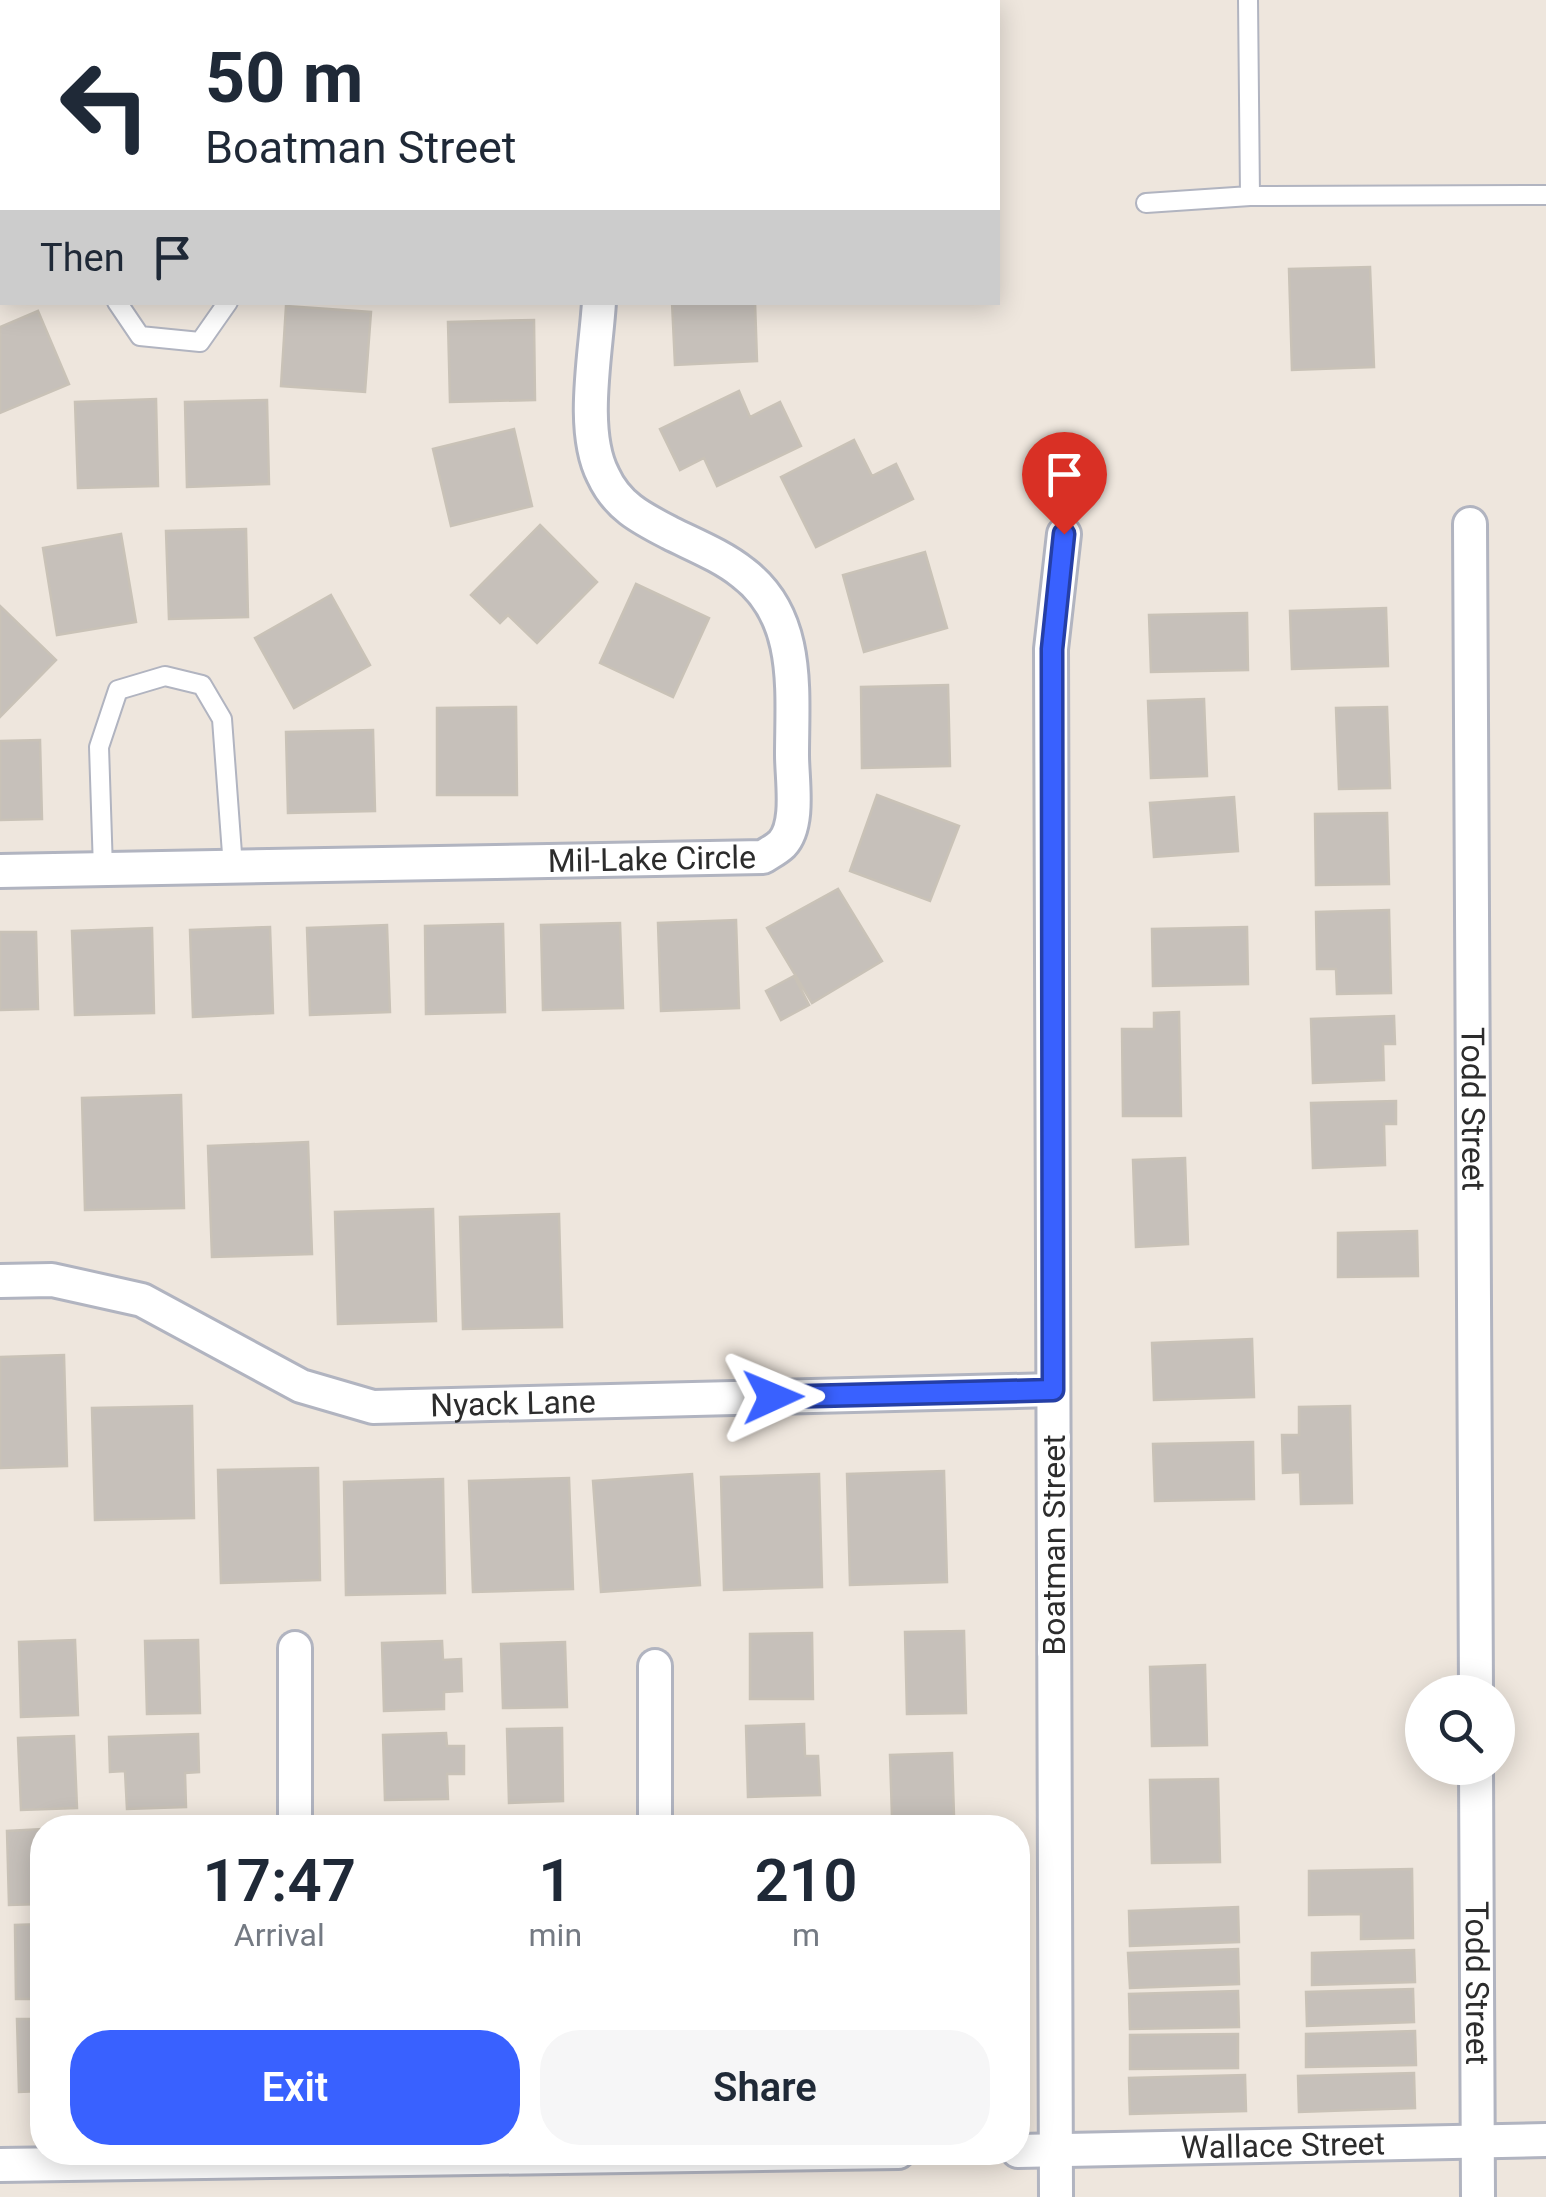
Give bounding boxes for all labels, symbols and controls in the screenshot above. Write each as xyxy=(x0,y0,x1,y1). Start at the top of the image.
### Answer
text: 50 m xyxy=(205,37,363,119)
icon: left xyxy=(40,40,170,170)
text: Boatman Street xyxy=(205,121,517,174)
icon: arrive xyxy=(145,230,200,285)
text: Then xyxy=(40,236,125,280)
pin xyxy=(1022,432,1107,535)
icon: arrive xyxy=(1037,447,1092,502)
street label: Mil-Lake Circle xyxy=(547,838,756,880)
street label: Todd Street xyxy=(1454,1027,1492,1191)
position arrow xyxy=(721,1345,825,1449)
street label: Nyack Lane xyxy=(430,1382,596,1425)
street label: Boatman Street xyxy=(1035,1434,1073,1656)
map controls xyxy=(1405,1675,1515,1785)
button: search xyxy=(1405,1675,1515,1785)
text: 17:47 xyxy=(203,1845,356,1916)
text: 1 xyxy=(538,1845,572,1916)
text: 210 xyxy=(755,1845,857,1916)
street label: Todd Street xyxy=(1458,1901,1496,2065)
text: Arrival xyxy=(234,1916,325,1954)
text: min xyxy=(529,1916,582,1954)
text: m xyxy=(792,1916,820,1954)
button: Exit xyxy=(70,2030,520,2145)
button: Share xyxy=(540,2030,990,2145)
street label: Wallace Street xyxy=(1180,2124,1385,2167)

